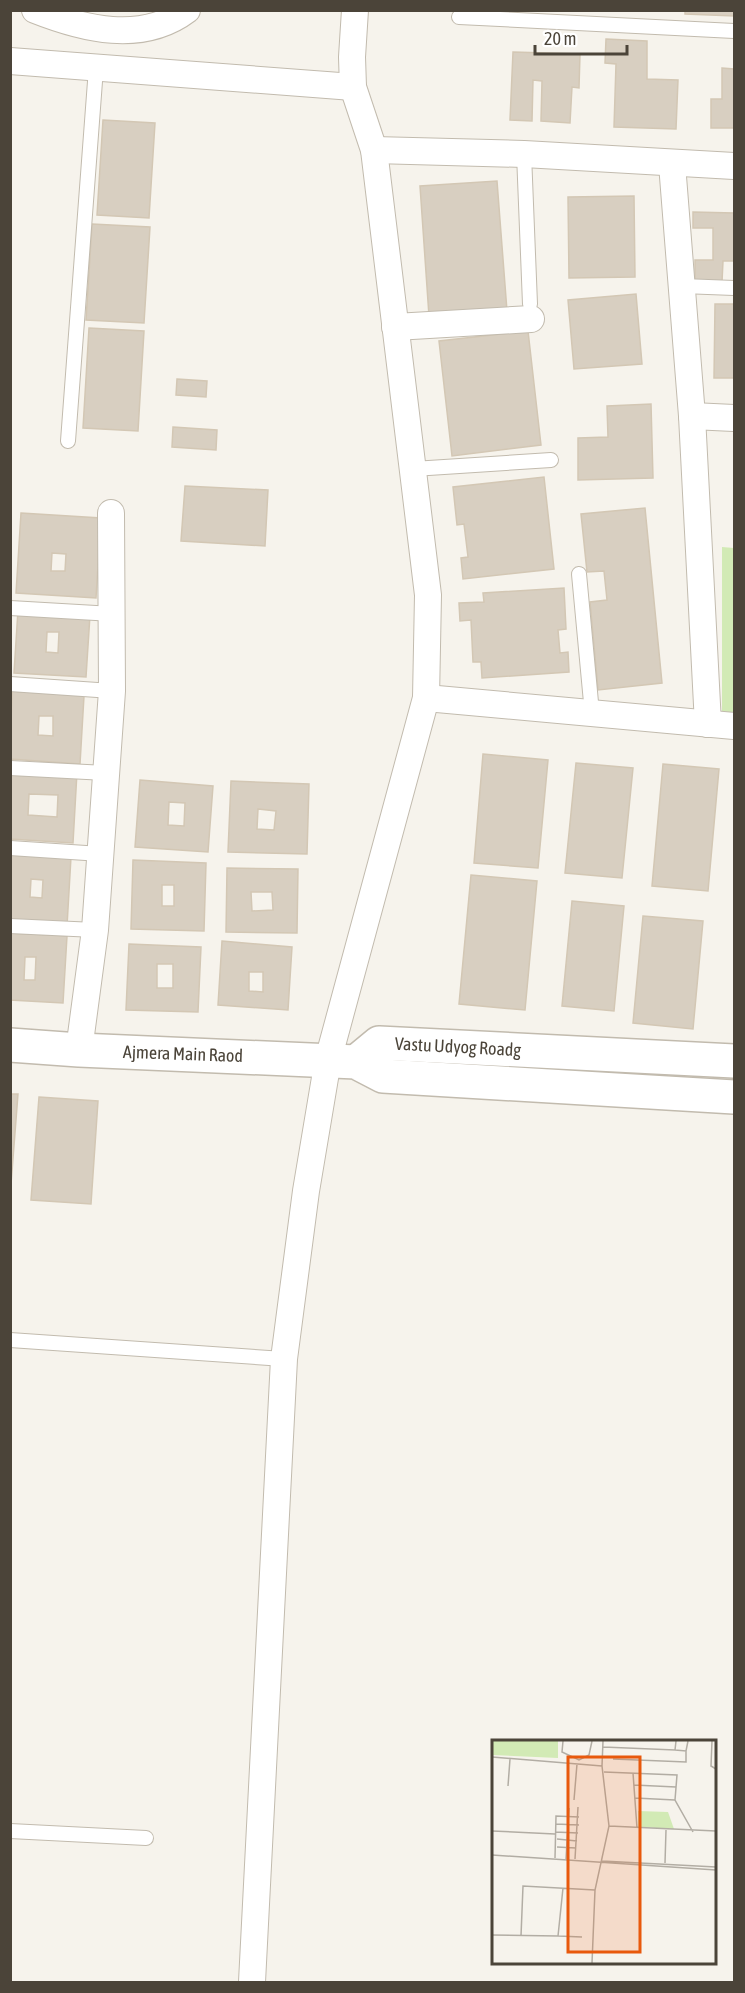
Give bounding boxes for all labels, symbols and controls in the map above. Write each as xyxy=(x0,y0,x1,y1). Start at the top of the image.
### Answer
scale bar xyxy=(535,18,626,56)
text: 20 m xyxy=(544,28,576,49)
street label: Vastu Udyog Roadg xyxy=(394,1033,522,1060)
street label: Ajmera Main Raod xyxy=(123,1041,243,1066)
inset map xyxy=(492,1740,715,1963)

